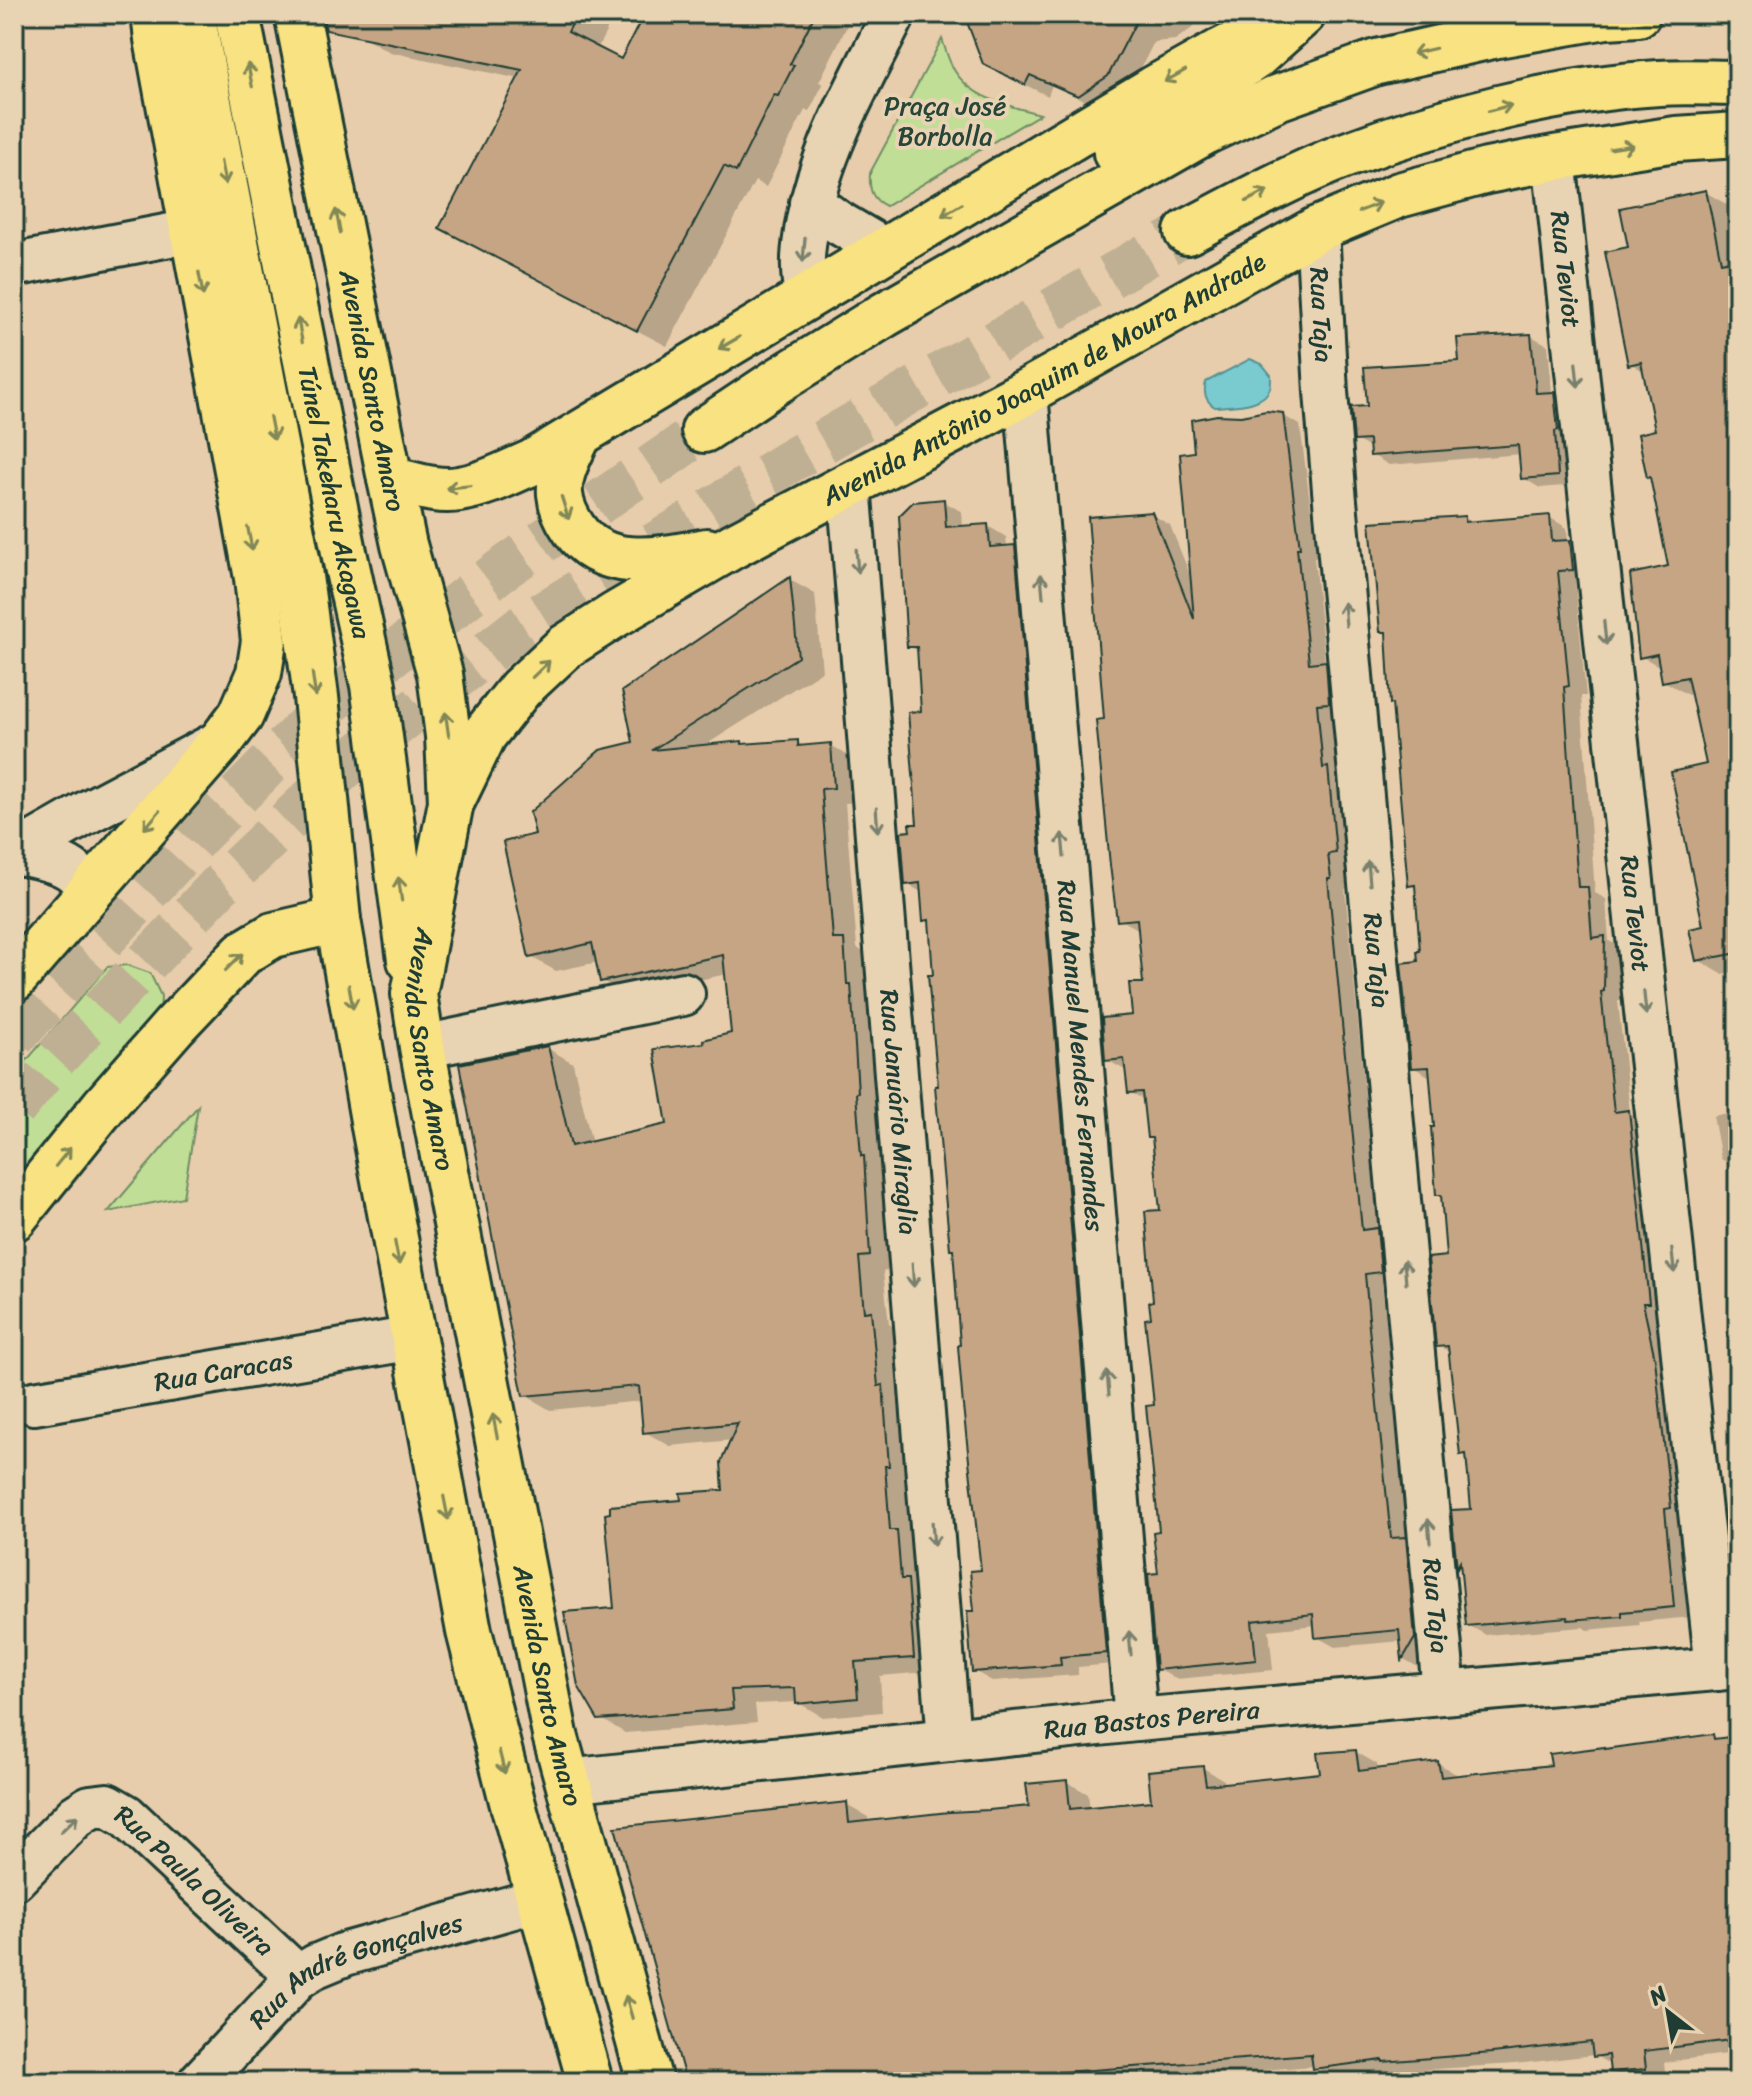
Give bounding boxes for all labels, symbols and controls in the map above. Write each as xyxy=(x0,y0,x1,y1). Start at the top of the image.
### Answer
one-way arrow xyxy=(1411,45,1437,60)
one-way arrow xyxy=(241,63,256,88)
one-way arrow xyxy=(1164,68,1187,84)
park label: Praça José Borbolla xyxy=(884,83,1006,159)
one-way arrow xyxy=(1487,99,1513,114)
one-way arrow xyxy=(1609,139,1635,154)
one-way arrow xyxy=(216,160,231,185)
one-way arrow xyxy=(1244,188,1268,204)
one-way arrow xyxy=(1357,199,1382,213)
one-way arrow xyxy=(941,202,964,218)
street label: Rua Teviot xyxy=(1537,208,1595,330)
one-way arrow xyxy=(330,209,345,235)
one-way arrow xyxy=(796,236,811,263)
street label: Avenida Antônio Joaquim de Moura Andrade xyxy=(812,239,1275,519)
street label: Avenida Santo Amaro xyxy=(325,264,419,516)
street label: Rua Taja xyxy=(1296,266,1347,364)
one-way arrow xyxy=(195,271,210,296)
one-way arrow xyxy=(292,318,307,343)
one-way arrow xyxy=(718,336,741,352)
one-way arrow xyxy=(1569,361,1584,388)
street label: Túnel Takeharu Akagawa xyxy=(284,362,385,644)
one-way arrow xyxy=(265,415,280,441)
one-way arrow xyxy=(445,480,471,495)
one-way arrow xyxy=(558,495,573,520)
one-way arrow xyxy=(243,526,258,552)
one-way arrow xyxy=(850,547,865,574)
one-way arrow xyxy=(1034,573,1049,600)
one-way arrow xyxy=(1338,602,1353,628)
one-way arrow xyxy=(1597,619,1612,646)
one-way arrow xyxy=(531,660,551,679)
one-way arrow xyxy=(307,672,322,697)
one-way arrow xyxy=(439,711,454,737)
one-way arrow xyxy=(870,807,885,833)
one-way arrow xyxy=(143,809,161,830)
one-way arrow xyxy=(1055,832,1070,859)
street label: Rua Teviot xyxy=(1606,853,1665,974)
one-way arrow xyxy=(1361,860,1376,887)
one-way arrow xyxy=(392,877,407,902)
street label: Rua Manuel Mendes Fernandes xyxy=(1044,878,1119,1234)
street label: Rua Taja xyxy=(1350,911,1404,1010)
street label: Avenida Santo Amaro xyxy=(391,923,468,1175)
one-way arrow xyxy=(224,953,243,972)
one-way arrow xyxy=(345,984,360,1009)
street label: Rua Januário Miraglia xyxy=(866,987,932,1237)
one-way arrow xyxy=(1638,989,1653,1016)
one-way arrow xyxy=(54,1147,72,1168)
one-way arrow xyxy=(391,1239,406,1265)
one-way arrow xyxy=(1666,1248,1681,1274)
one-way arrow xyxy=(1398,1259,1413,1286)
one-way arrow xyxy=(906,1261,921,1288)
street label: Rua Caracas xyxy=(151,1336,296,1405)
one-way arrow xyxy=(1100,1370,1115,1397)
one-way arrow xyxy=(487,1414,502,1440)
one-way arrow xyxy=(439,1495,454,1520)
one-way arrow xyxy=(1421,1518,1436,1545)
one-way arrow xyxy=(926,1520,941,1547)
street label: Rua Taja xyxy=(1409,1556,1463,1655)
street label: Avenida Santo Amaro xyxy=(499,1560,596,1811)
one-way arrow xyxy=(1122,1630,1137,1656)
street label: Rua Bastos Pereira xyxy=(1042,1686,1263,1753)
one-way arrow xyxy=(496,1748,511,1774)
street label: Rua Paula Oliveira xyxy=(106,1791,286,1968)
one-way arrow xyxy=(59,1815,78,1834)
street label: Rua André Gonçalves xyxy=(237,1899,469,2040)
north arrow xyxy=(1628,1972,1708,2052)
text: N xyxy=(1641,1974,1675,2016)
one-way arrow xyxy=(620,1994,635,2020)

